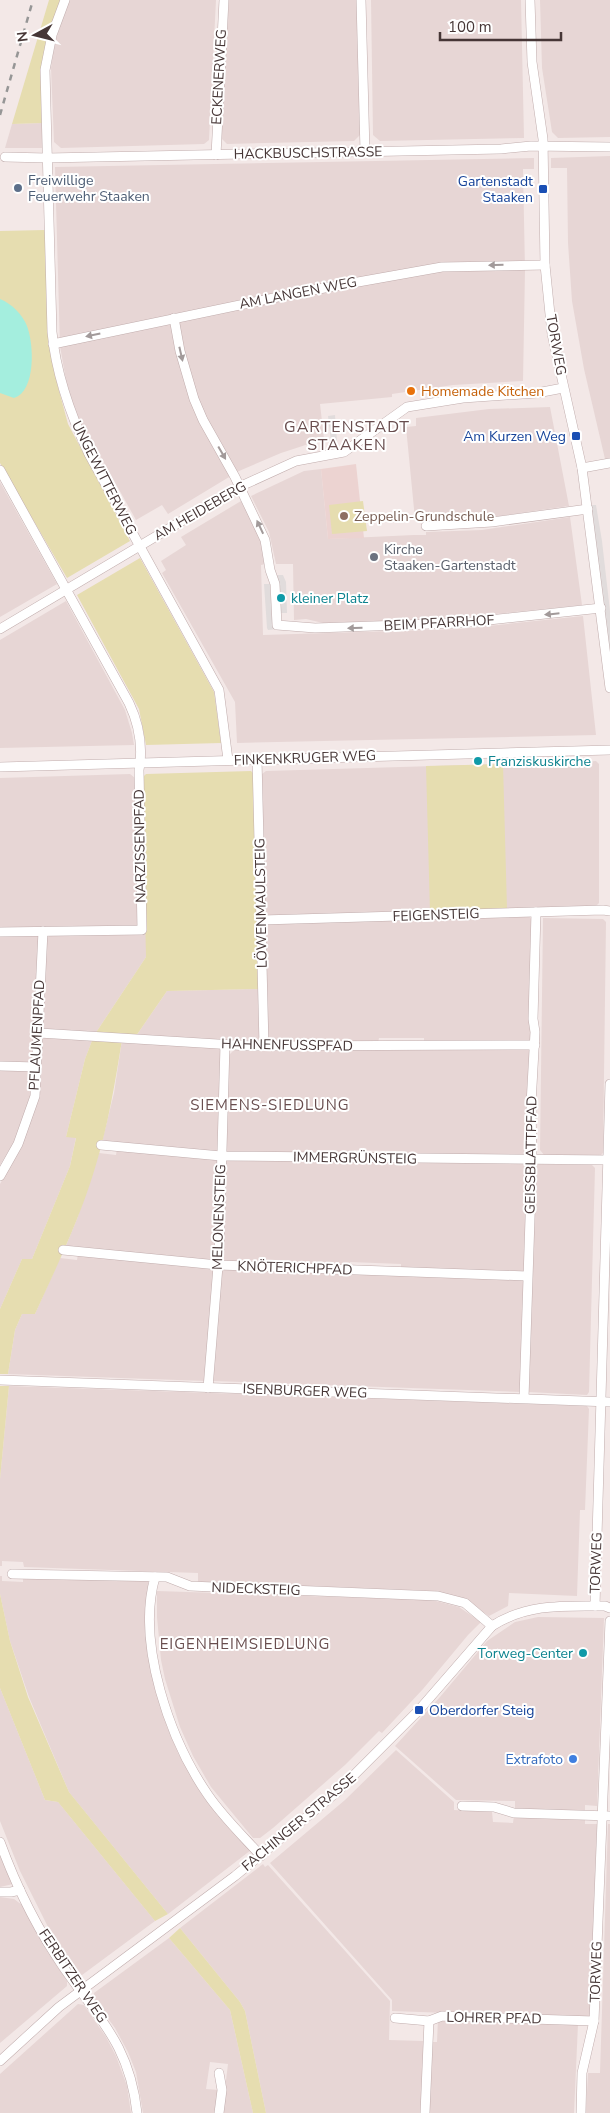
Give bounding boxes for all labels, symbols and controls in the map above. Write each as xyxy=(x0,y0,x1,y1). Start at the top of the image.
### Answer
north arrow xyxy=(10,10,60,60)
scale bar xyxy=(440,10,561,42)
text: 100 m xyxy=(448,17,492,37)
street label: ECKENERWEG xyxy=(207,29,231,125)
text: N xyxy=(13,30,33,43)
street label: HACKBUSCHSTRASSE xyxy=(233,142,383,164)
place label: Freiwillige Feuerwehr Staaken xyxy=(28,171,150,206)
place label: Gartenstadt Staaken xyxy=(458,172,533,207)
marker: Freiwillige Feuerwehr Staaken xyxy=(12,182,24,194)
marker: Gartenstadt Staaken xyxy=(537,183,549,195)
one-way arrow xyxy=(488,261,504,269)
street label: AM LANGEN WEG xyxy=(237,272,359,314)
street label: TORWEG xyxy=(541,313,571,377)
one-way arrow xyxy=(86,331,101,339)
one-way arrow xyxy=(177,346,185,361)
place label: Homemade Kitchen xyxy=(421,382,544,401)
marker: Homemade Kitchen xyxy=(405,385,417,397)
district label: GARTENSTADT STAAKEN xyxy=(284,416,410,456)
street label: UNGEWITTERWEG xyxy=(67,418,141,538)
place label: Am Kurzen Weg xyxy=(463,427,566,446)
marker: Am Kurzen Weg xyxy=(570,430,582,442)
one-way arrow xyxy=(217,447,226,460)
street label: AM HEIDEBERG xyxy=(150,477,250,545)
place label: Zeppelin-Grundschule xyxy=(354,507,494,526)
marker: Zeppelin-Grundschule xyxy=(338,510,350,522)
one-way arrow xyxy=(255,520,263,534)
place label: Kirche Staaken-Gartenstadt xyxy=(384,540,516,575)
marker: Kirche Staaken-Gartenstadt xyxy=(368,551,380,563)
place label: kleiner Platz xyxy=(291,589,369,608)
marker: kleiner Platz xyxy=(275,592,287,604)
one-way arrow xyxy=(544,610,560,618)
street label: BEIM PFARRHOF xyxy=(383,611,495,635)
one-way arrow xyxy=(347,624,363,632)
street label: FINKENKRUGER WEG xyxy=(234,746,376,770)
place label: Franziskuskirche xyxy=(488,752,591,771)
marker: Franziskuskirche xyxy=(472,755,484,767)
street label: NARZISSENPFAD xyxy=(130,789,150,903)
street label: LÖWENMAULSTEIG xyxy=(250,838,272,968)
street label: FEIGENSTEIG xyxy=(392,904,480,926)
street label: PFLAUMENPFAD xyxy=(25,979,49,1091)
street label: HAHNENFUSSPFAD xyxy=(221,1034,353,1056)
district label: SIEMENS-SIEDLUNG xyxy=(190,1095,350,1115)
street label: GEISSBLATTPFAD xyxy=(520,1096,542,1214)
street label: IMMERGRÜNSTEIG xyxy=(293,1147,417,1169)
street label: MELONENSTEIG xyxy=(208,1164,230,1270)
street label: KNÖTERICHPFAD xyxy=(237,1256,353,1280)
street label: ISENBURGER WEG xyxy=(242,1379,368,1403)
street label: TORWEG xyxy=(585,1532,607,1594)
street label: NIDECKSTEIG xyxy=(211,1578,301,1600)
district label: EIGENHEIMSIEDLUNG xyxy=(160,1634,330,1654)
place label: Torweg-Center xyxy=(478,1644,573,1663)
marker: Torweg-Center xyxy=(577,1647,589,1659)
place label: Oberdorfer Steig xyxy=(429,1701,534,1720)
marker: Oberdorfer Steig xyxy=(413,1704,425,1716)
place label: Extrafoto xyxy=(505,1750,563,1769)
marker: Extrafoto xyxy=(567,1753,579,1765)
street label: FACHINGER STRASSE xyxy=(238,1769,360,1875)
street label: FERBITZER WEG xyxy=(34,1925,112,2027)
street label: TORWEG xyxy=(585,1941,607,2003)
street label: LOHRER PFAD xyxy=(446,2008,542,2028)

